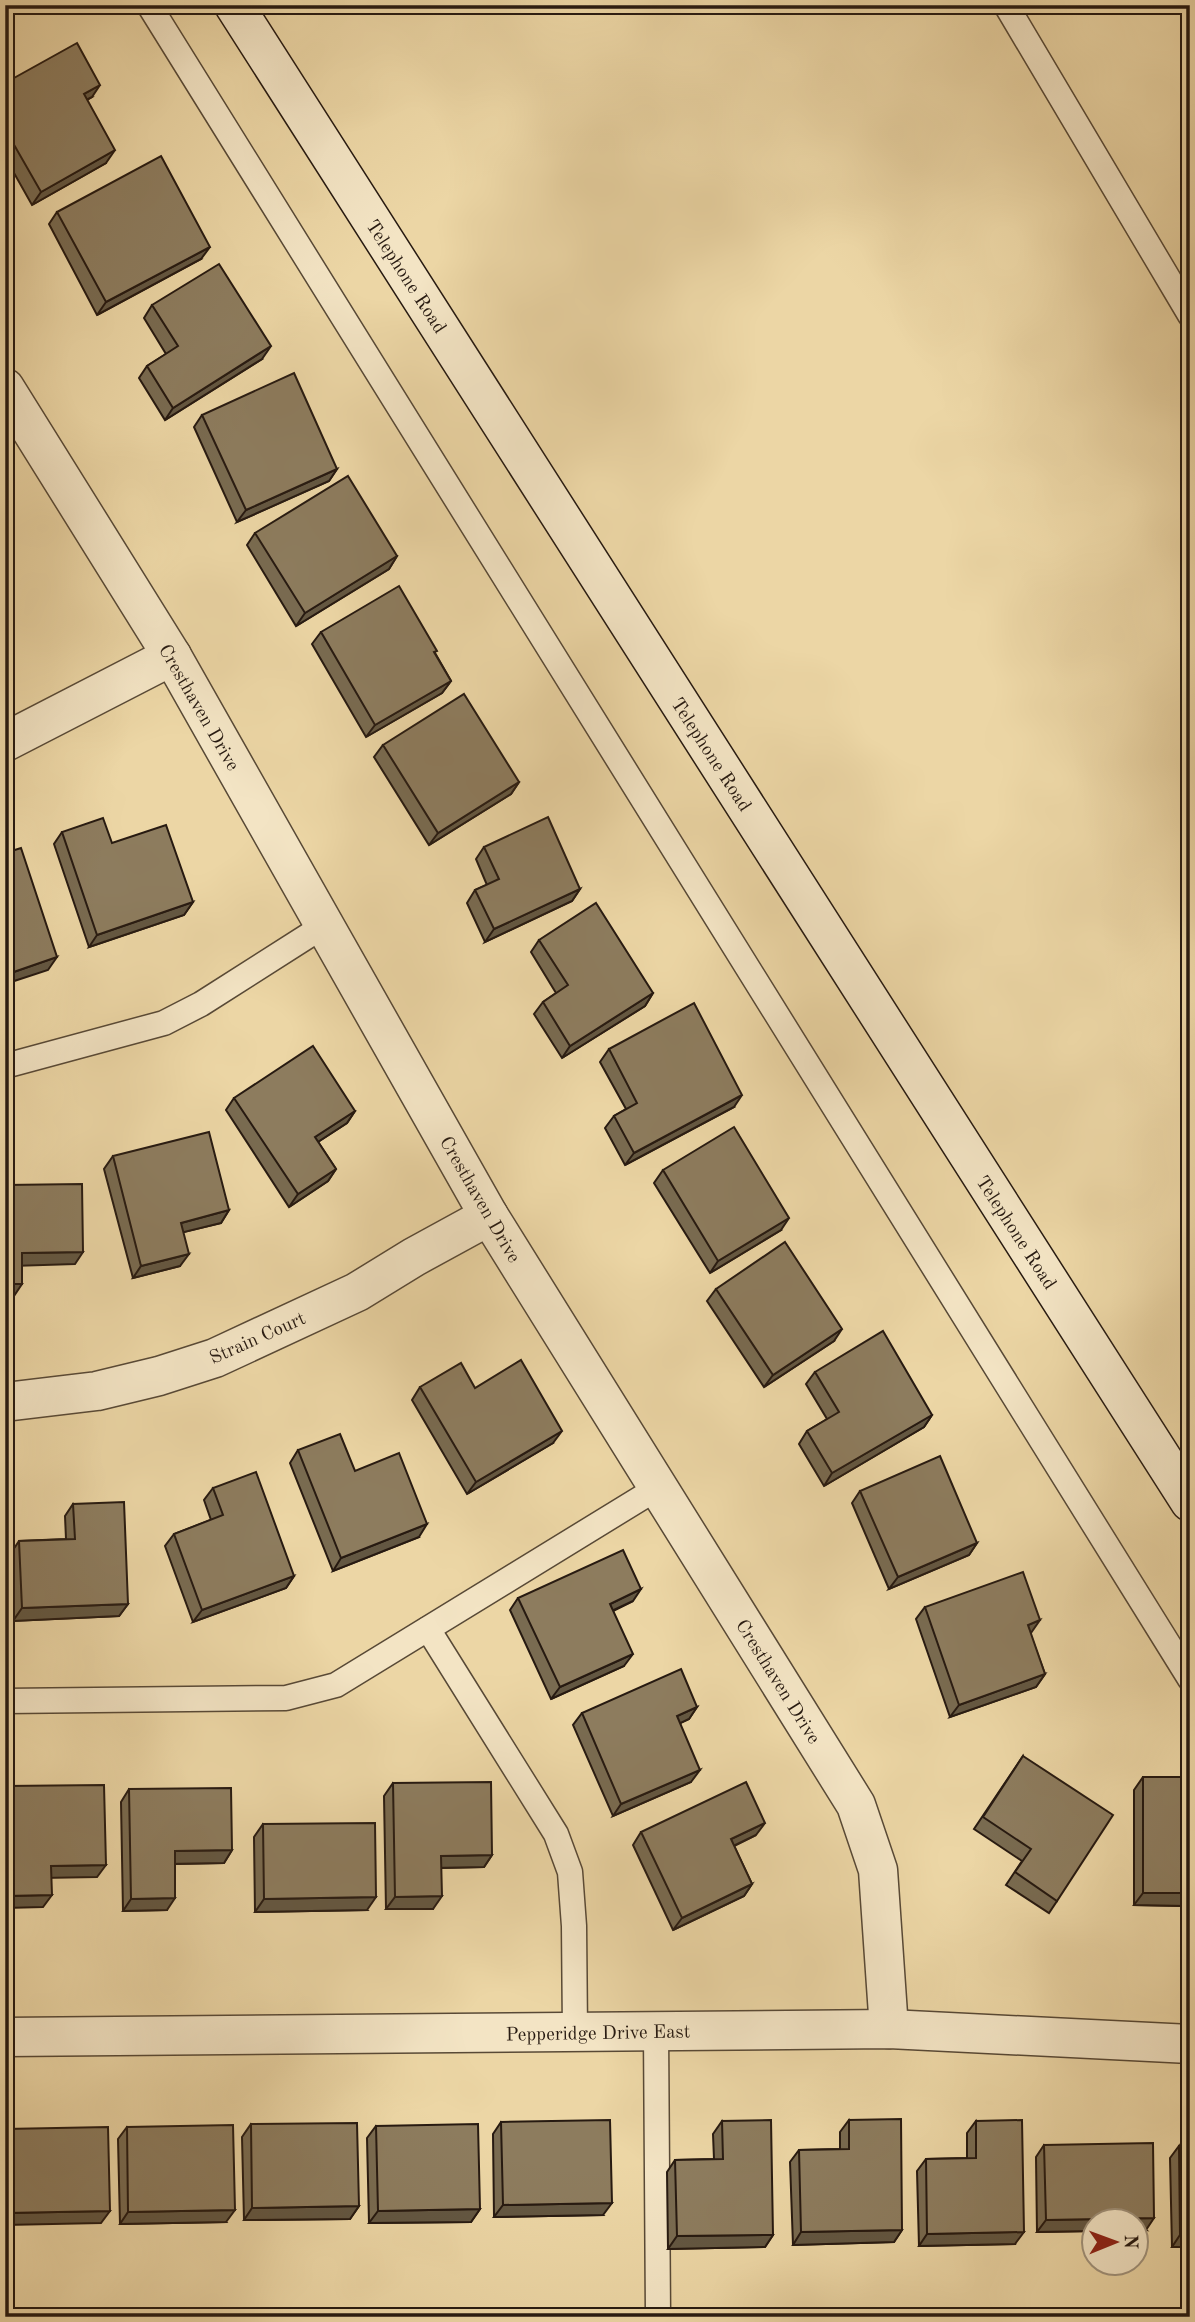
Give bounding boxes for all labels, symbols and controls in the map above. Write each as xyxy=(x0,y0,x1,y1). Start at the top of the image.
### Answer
street label: Telephone Road xyxy=(361,217,449,338)
street label: Cresthaven Drive xyxy=(154,642,242,775)
street label: Telephone Road xyxy=(666,695,754,816)
street label: Cresthaven Drive xyxy=(435,1134,523,1267)
street label: Telephone Road xyxy=(971,1173,1059,1294)
street label: Strain Court xyxy=(207,1310,309,1369)
street label: Cresthaven Drive xyxy=(731,1617,823,1748)
street label: Pepperidge Drive East xyxy=(506,2023,691,2046)
north arrow xyxy=(1080,2206,1150,2276)
text: N xyxy=(1120,2234,1139,2250)

